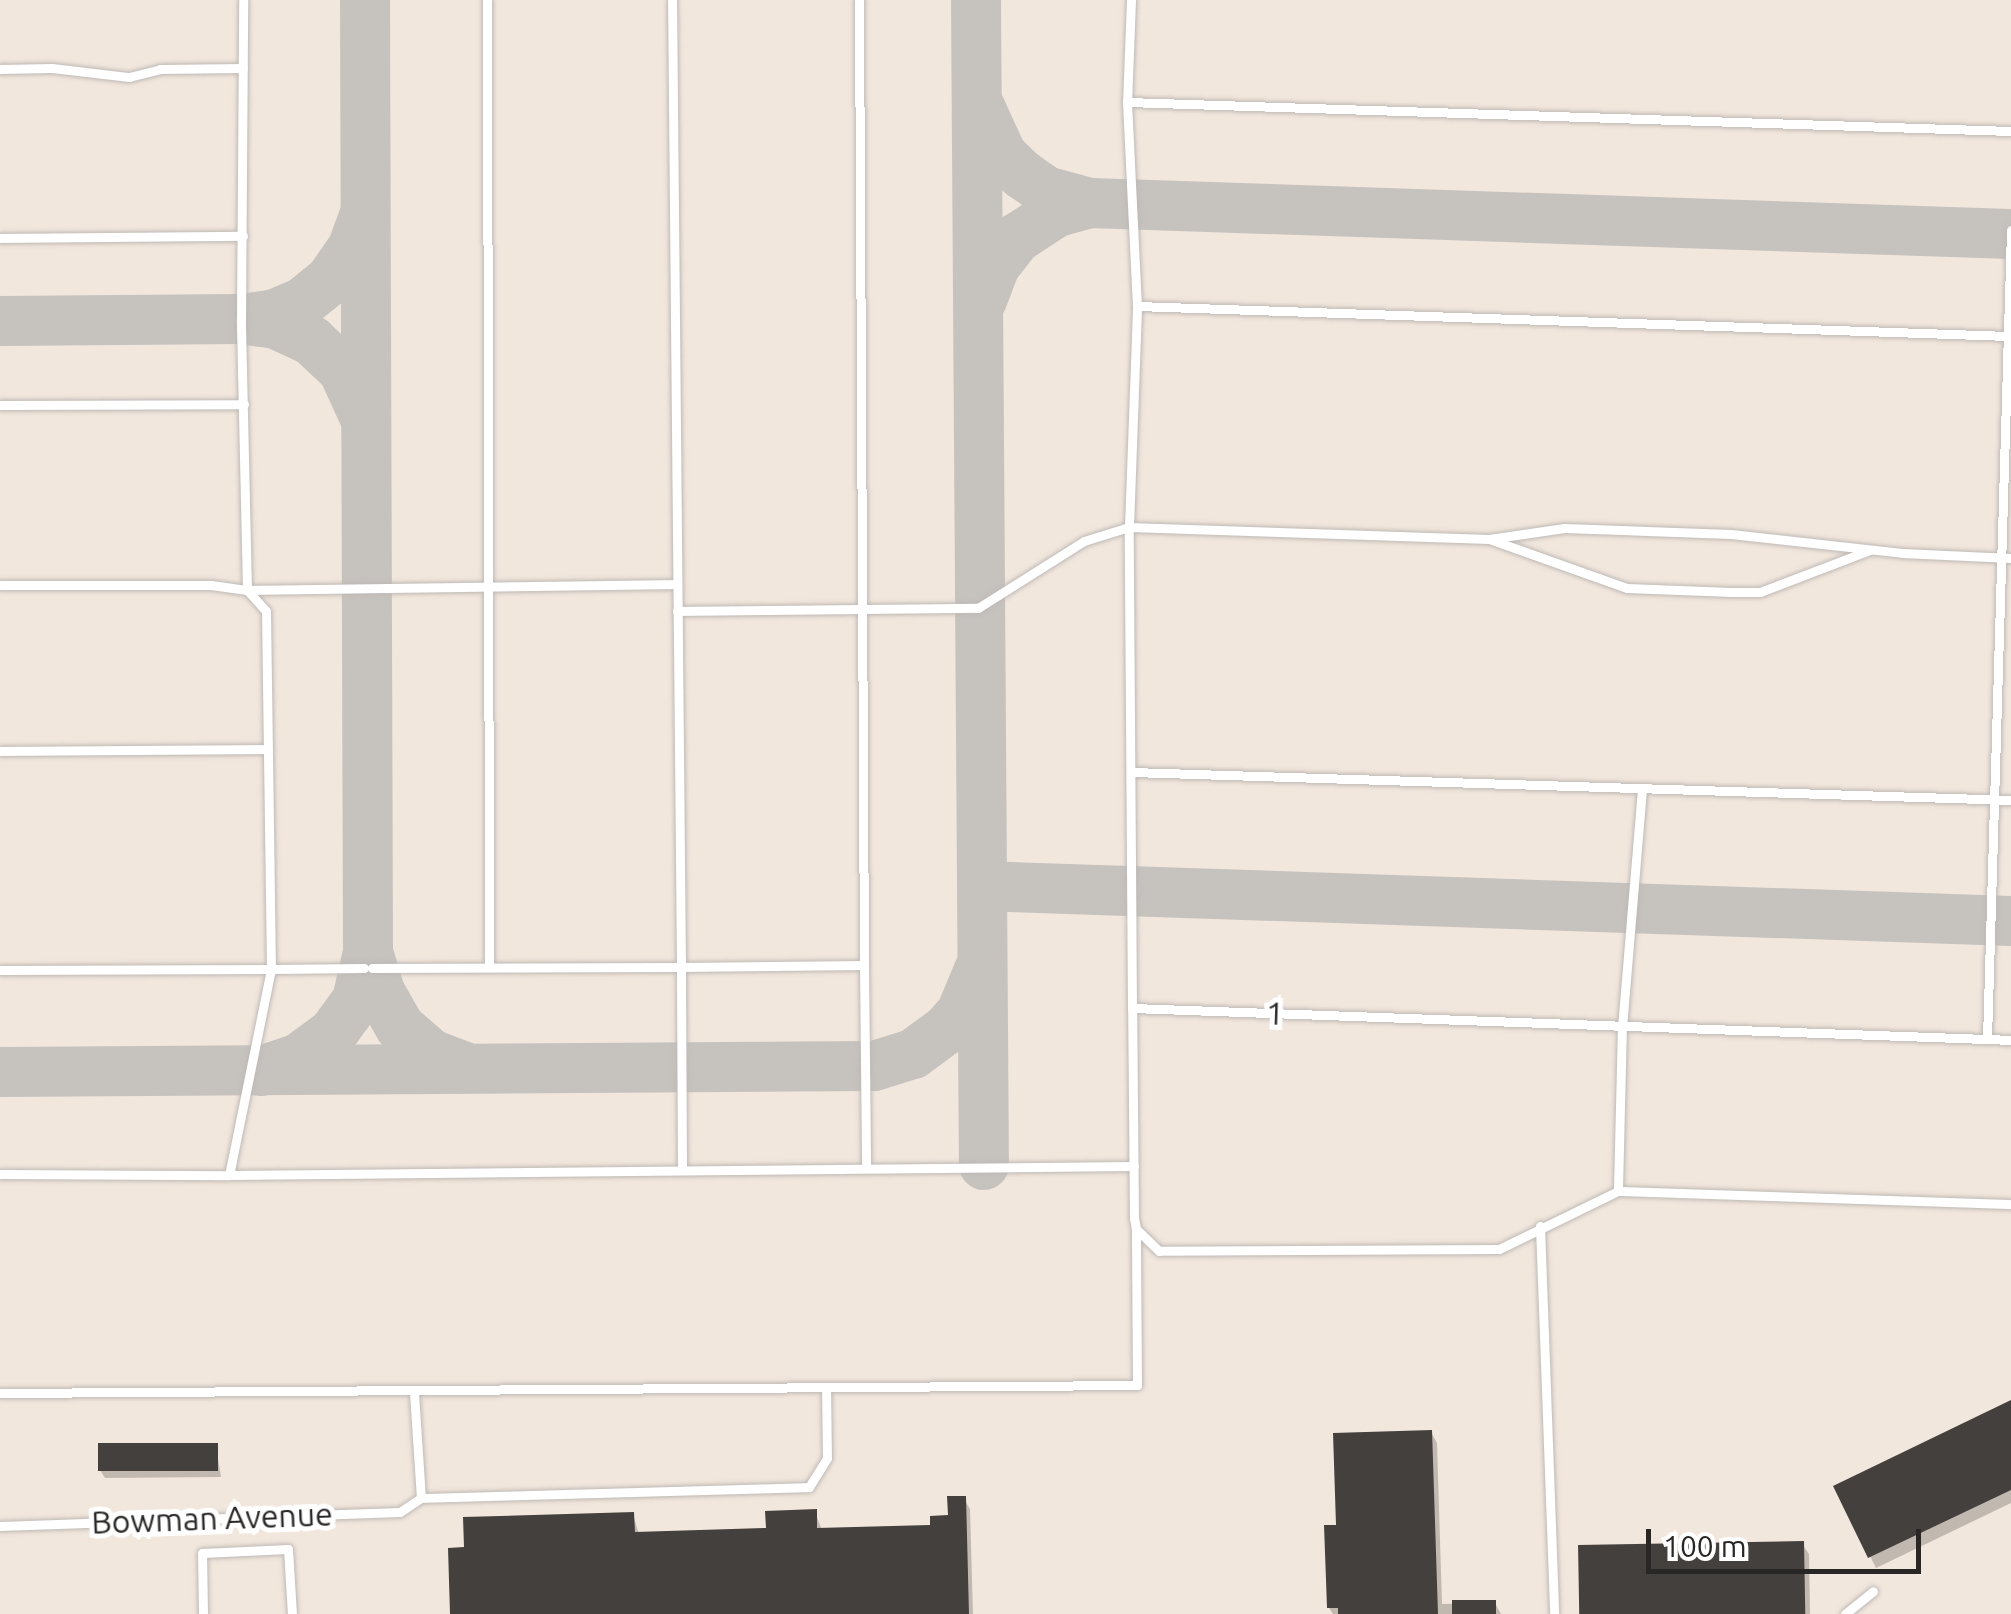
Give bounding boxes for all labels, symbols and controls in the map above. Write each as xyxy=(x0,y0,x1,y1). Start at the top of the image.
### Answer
street label: 1 xyxy=(1265,993,1285,1033)
street label: Bowman Avenue xyxy=(91,1495,333,1541)
scale bar xyxy=(1651,1509,1926,1571)
text: 100 m xyxy=(1663,1529,1747,1563)

